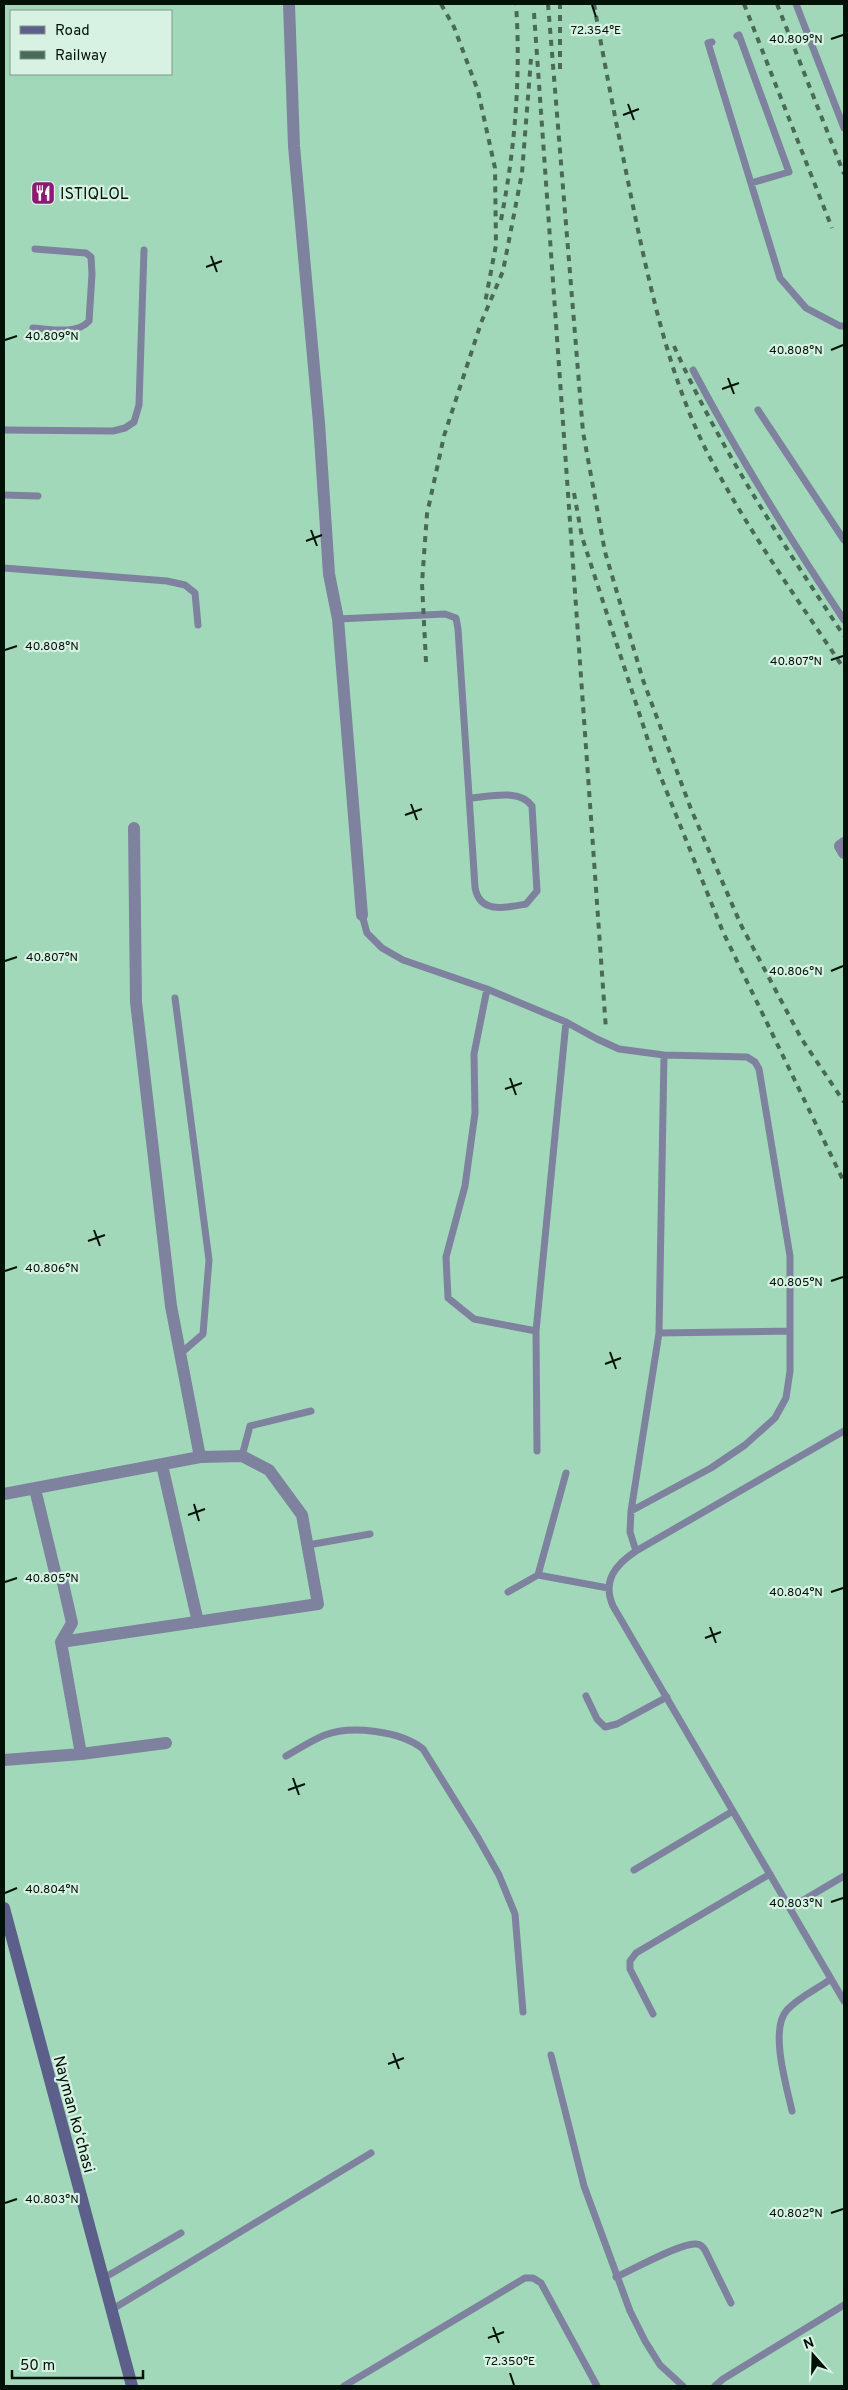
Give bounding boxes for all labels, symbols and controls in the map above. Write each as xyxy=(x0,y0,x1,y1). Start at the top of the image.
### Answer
legend xyxy=(10,10,172,75)
text: Road xyxy=(55,22,90,41)
text: 72.354°E xyxy=(571,23,621,39)
text: 40.809°N xyxy=(769,32,823,48)
text: Railway xyxy=(55,47,107,66)
restaurant icon: ISTIQLOL xyxy=(30,180,56,206)
place label: ISTIQLOL xyxy=(60,185,129,205)
text: 40.809°N xyxy=(25,329,79,345)
text: 40.808°N xyxy=(769,343,823,359)
text: 40.808°N xyxy=(25,639,79,655)
text: 40.807°N xyxy=(770,654,822,670)
text: 40.807°N xyxy=(26,950,78,966)
text: 40.806°N xyxy=(769,964,823,980)
text: 40.806°N xyxy=(25,1261,79,1277)
text: 40.805°N xyxy=(769,1275,823,1291)
text: 40.805°N xyxy=(25,1571,79,1587)
text: 40.804°N xyxy=(769,1585,823,1601)
text: 40.804°N xyxy=(25,1882,79,1898)
text: 40.803°N xyxy=(769,1896,823,1912)
street label: Nayman koʻchasi xyxy=(48,2054,98,2175)
text: 40.803°N xyxy=(25,2192,79,2208)
text: 40.802°N xyxy=(769,2206,823,2222)
north arrow xyxy=(788,2330,838,2380)
text: N xyxy=(801,2334,817,2354)
scale bar xyxy=(12,2348,144,2380)
text: 72.350°E xyxy=(485,2354,535,2370)
text: 50 m xyxy=(20,2357,55,2376)

